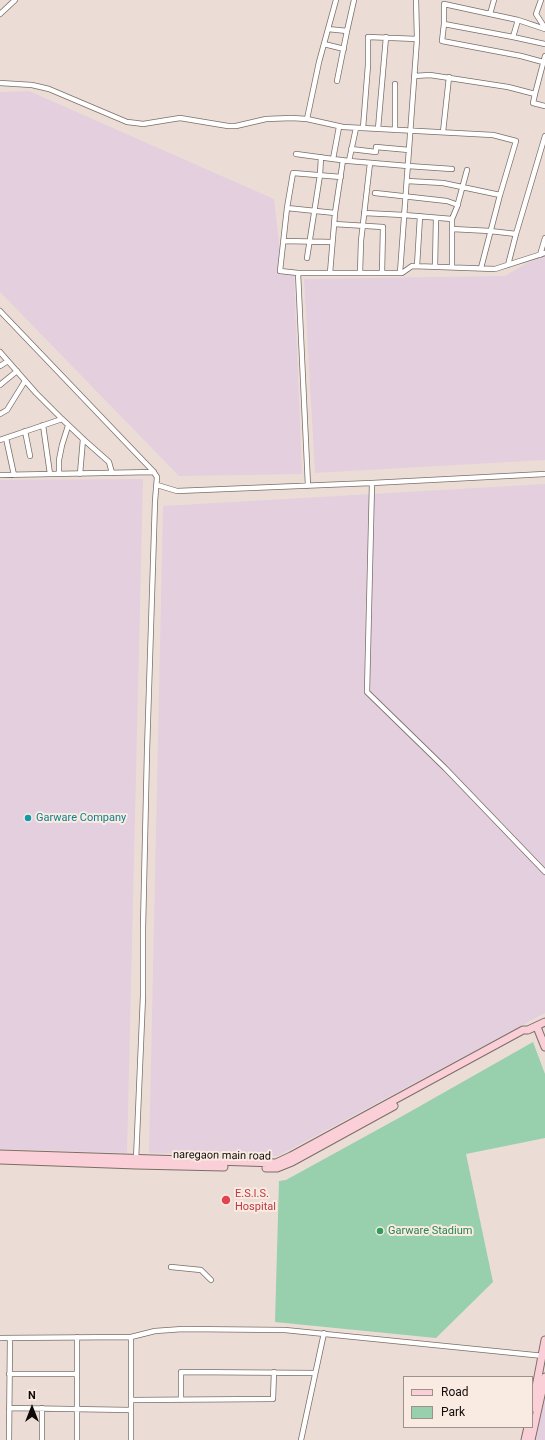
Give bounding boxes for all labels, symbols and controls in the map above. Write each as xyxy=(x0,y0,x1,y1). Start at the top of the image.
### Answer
place label: Garware Company xyxy=(36,811,126,825)
marker: Garware Company xyxy=(23,813,33,823)
street label: naregaon main road xyxy=(173,1149,271,1163)
place label: E.S.I.S. Hospital xyxy=(235,1187,276,1213)
marker: E.S.I.S. Hospital xyxy=(220,1194,232,1206)
place label: Garware Stadium xyxy=(388,1224,472,1238)
marker: Garware Stadium xyxy=(375,1226,385,1236)
legend xyxy=(403,1376,533,1428)
text: Road xyxy=(441,1385,469,1399)
north arrow xyxy=(12,1388,52,1428)
text: N xyxy=(28,1389,36,1402)
text: Park xyxy=(441,1405,465,1419)

